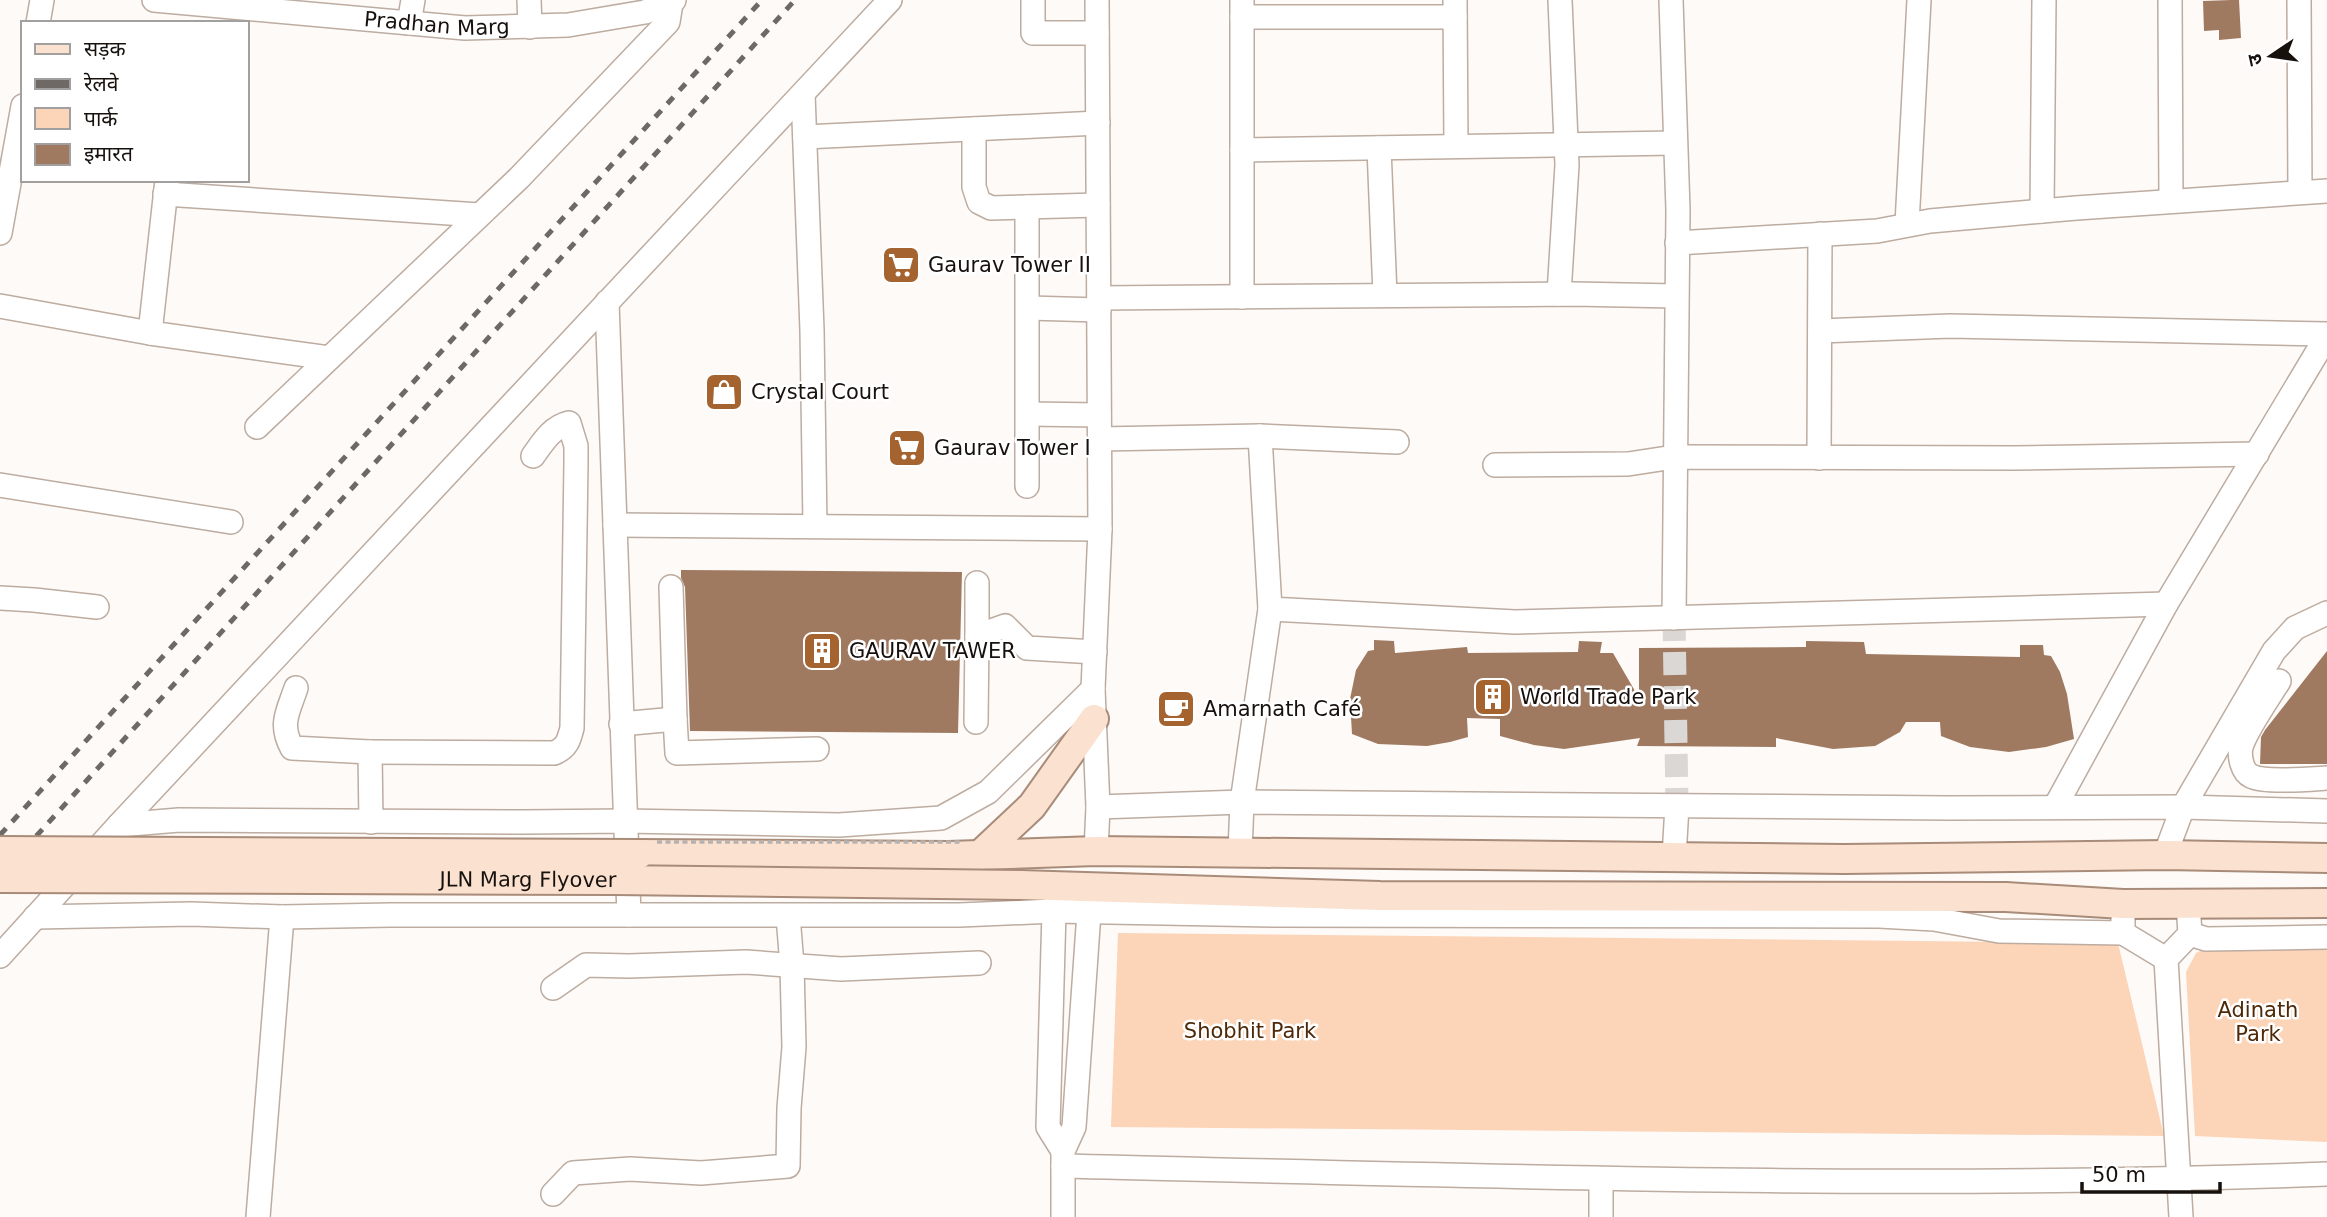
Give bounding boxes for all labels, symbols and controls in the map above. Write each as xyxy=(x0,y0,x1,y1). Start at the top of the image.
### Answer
street label: Pradhan Marg xyxy=(363,7,510,40)
legend xyxy=(21,21,248,182)
north arrow xyxy=(2236,21,2306,91)
text: सड़क xyxy=(84,37,126,61)
text: उ xyxy=(2242,51,2266,68)
text: रेलवे xyxy=(83,72,119,96)
text: पार्क xyxy=(84,107,118,131)
text: इमारत xyxy=(84,142,134,166)
supermarket icon: Gaurav Tower II xyxy=(880,244,922,286)
place label: Gaurav Tower II xyxy=(928,253,1091,277)
shop icon: Crystal Court xyxy=(703,371,745,413)
place label: Crystal Court xyxy=(751,380,889,404)
supermarket icon: Gaurav Tower I xyxy=(886,427,928,469)
place label: Gaurav Tower I xyxy=(934,436,1091,460)
building icon: GAURAV TAWER xyxy=(801,630,843,672)
place label: GAURAV TAWER xyxy=(849,639,1016,663)
building icon: World Trade Park xyxy=(1472,676,1514,718)
place label: World Trade Park xyxy=(1520,685,1697,709)
cafe icon: Amarnath Café xyxy=(1155,688,1197,730)
place label: Amarnath Café xyxy=(1203,697,1361,721)
street label: JLN Marg Flyover xyxy=(438,867,617,892)
park label: Adinath Park xyxy=(2218,998,2298,1046)
park label: Shobhit Park xyxy=(1184,1019,1317,1043)
scale bar xyxy=(2082,1150,2220,1194)
text: 50 m xyxy=(2092,1163,2146,1187)

